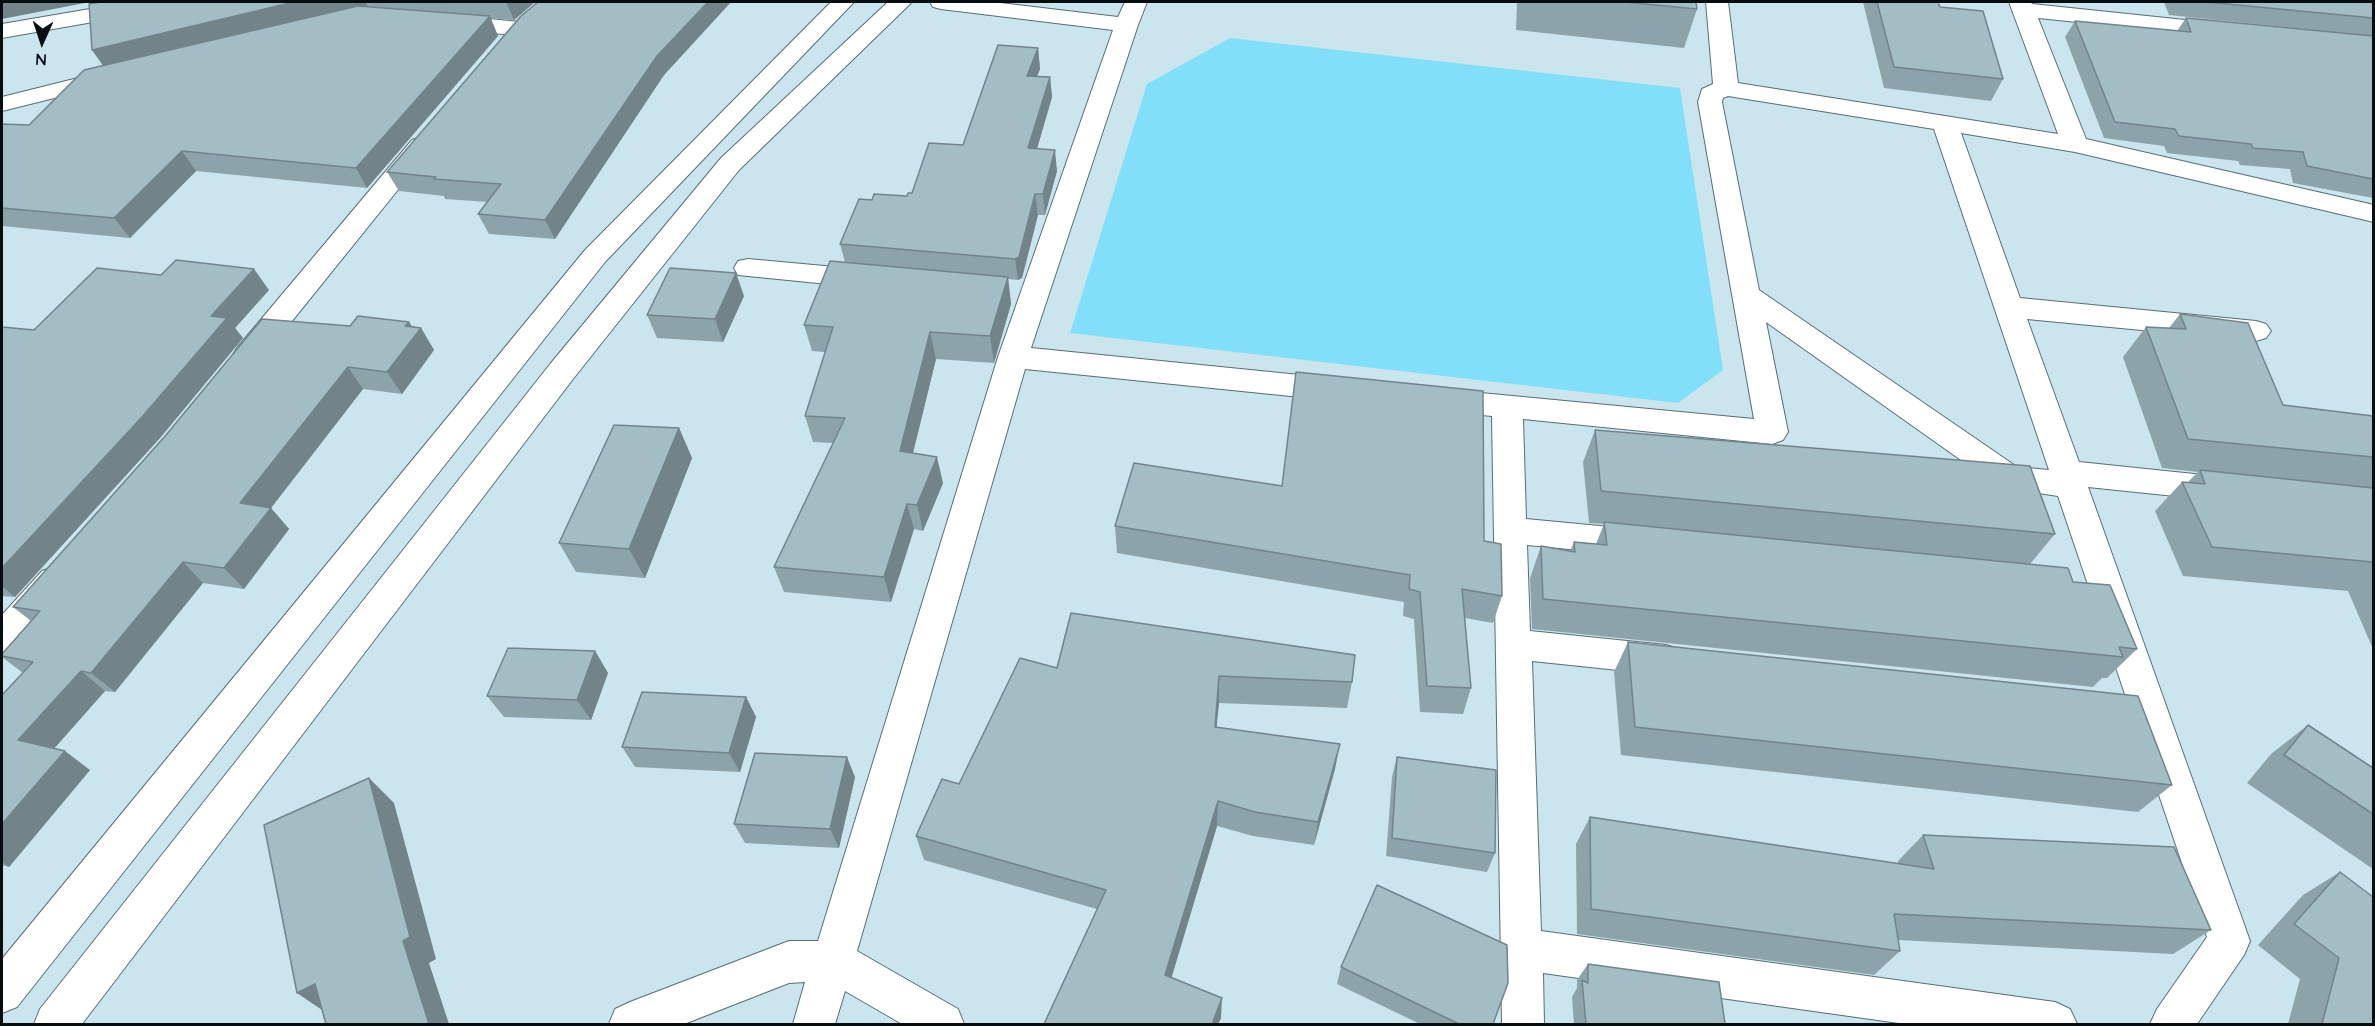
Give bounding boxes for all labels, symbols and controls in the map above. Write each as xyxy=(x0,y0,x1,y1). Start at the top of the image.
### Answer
north arrow xyxy=(12,12,72,72)
text: N xyxy=(35,50,47,70)

